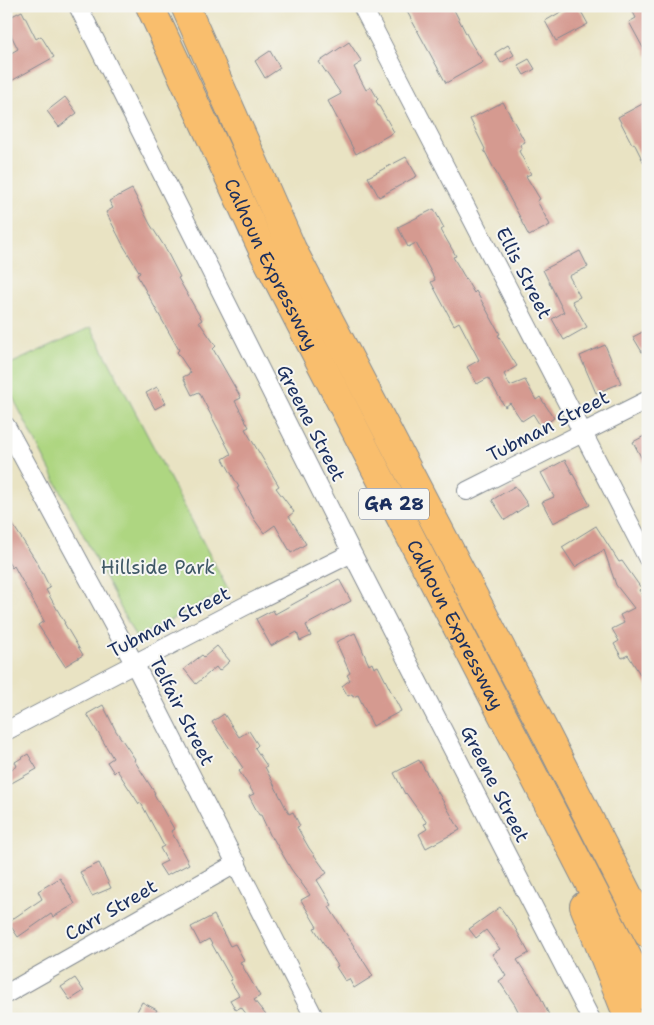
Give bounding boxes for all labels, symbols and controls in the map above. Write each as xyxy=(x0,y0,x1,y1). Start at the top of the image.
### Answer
street label: Calhoun Expressway xyxy=(219,174,324,354)
street label: Ellis Street xyxy=(490,223,558,323)
street label: Greene Street xyxy=(271,360,351,486)
street label: Tubman Street xyxy=(483,385,613,467)
road number: GA 28 xyxy=(359,488,429,520)
street label: Calhoun Expressway xyxy=(401,535,510,714)
park label: Hillside Park xyxy=(101,555,215,580)
street label: Tubman Street xyxy=(104,581,234,663)
street label: Telfair Street xyxy=(144,652,220,770)
street label: Greene Street xyxy=(455,721,535,847)
street label: Carr Street xyxy=(60,873,162,947)

